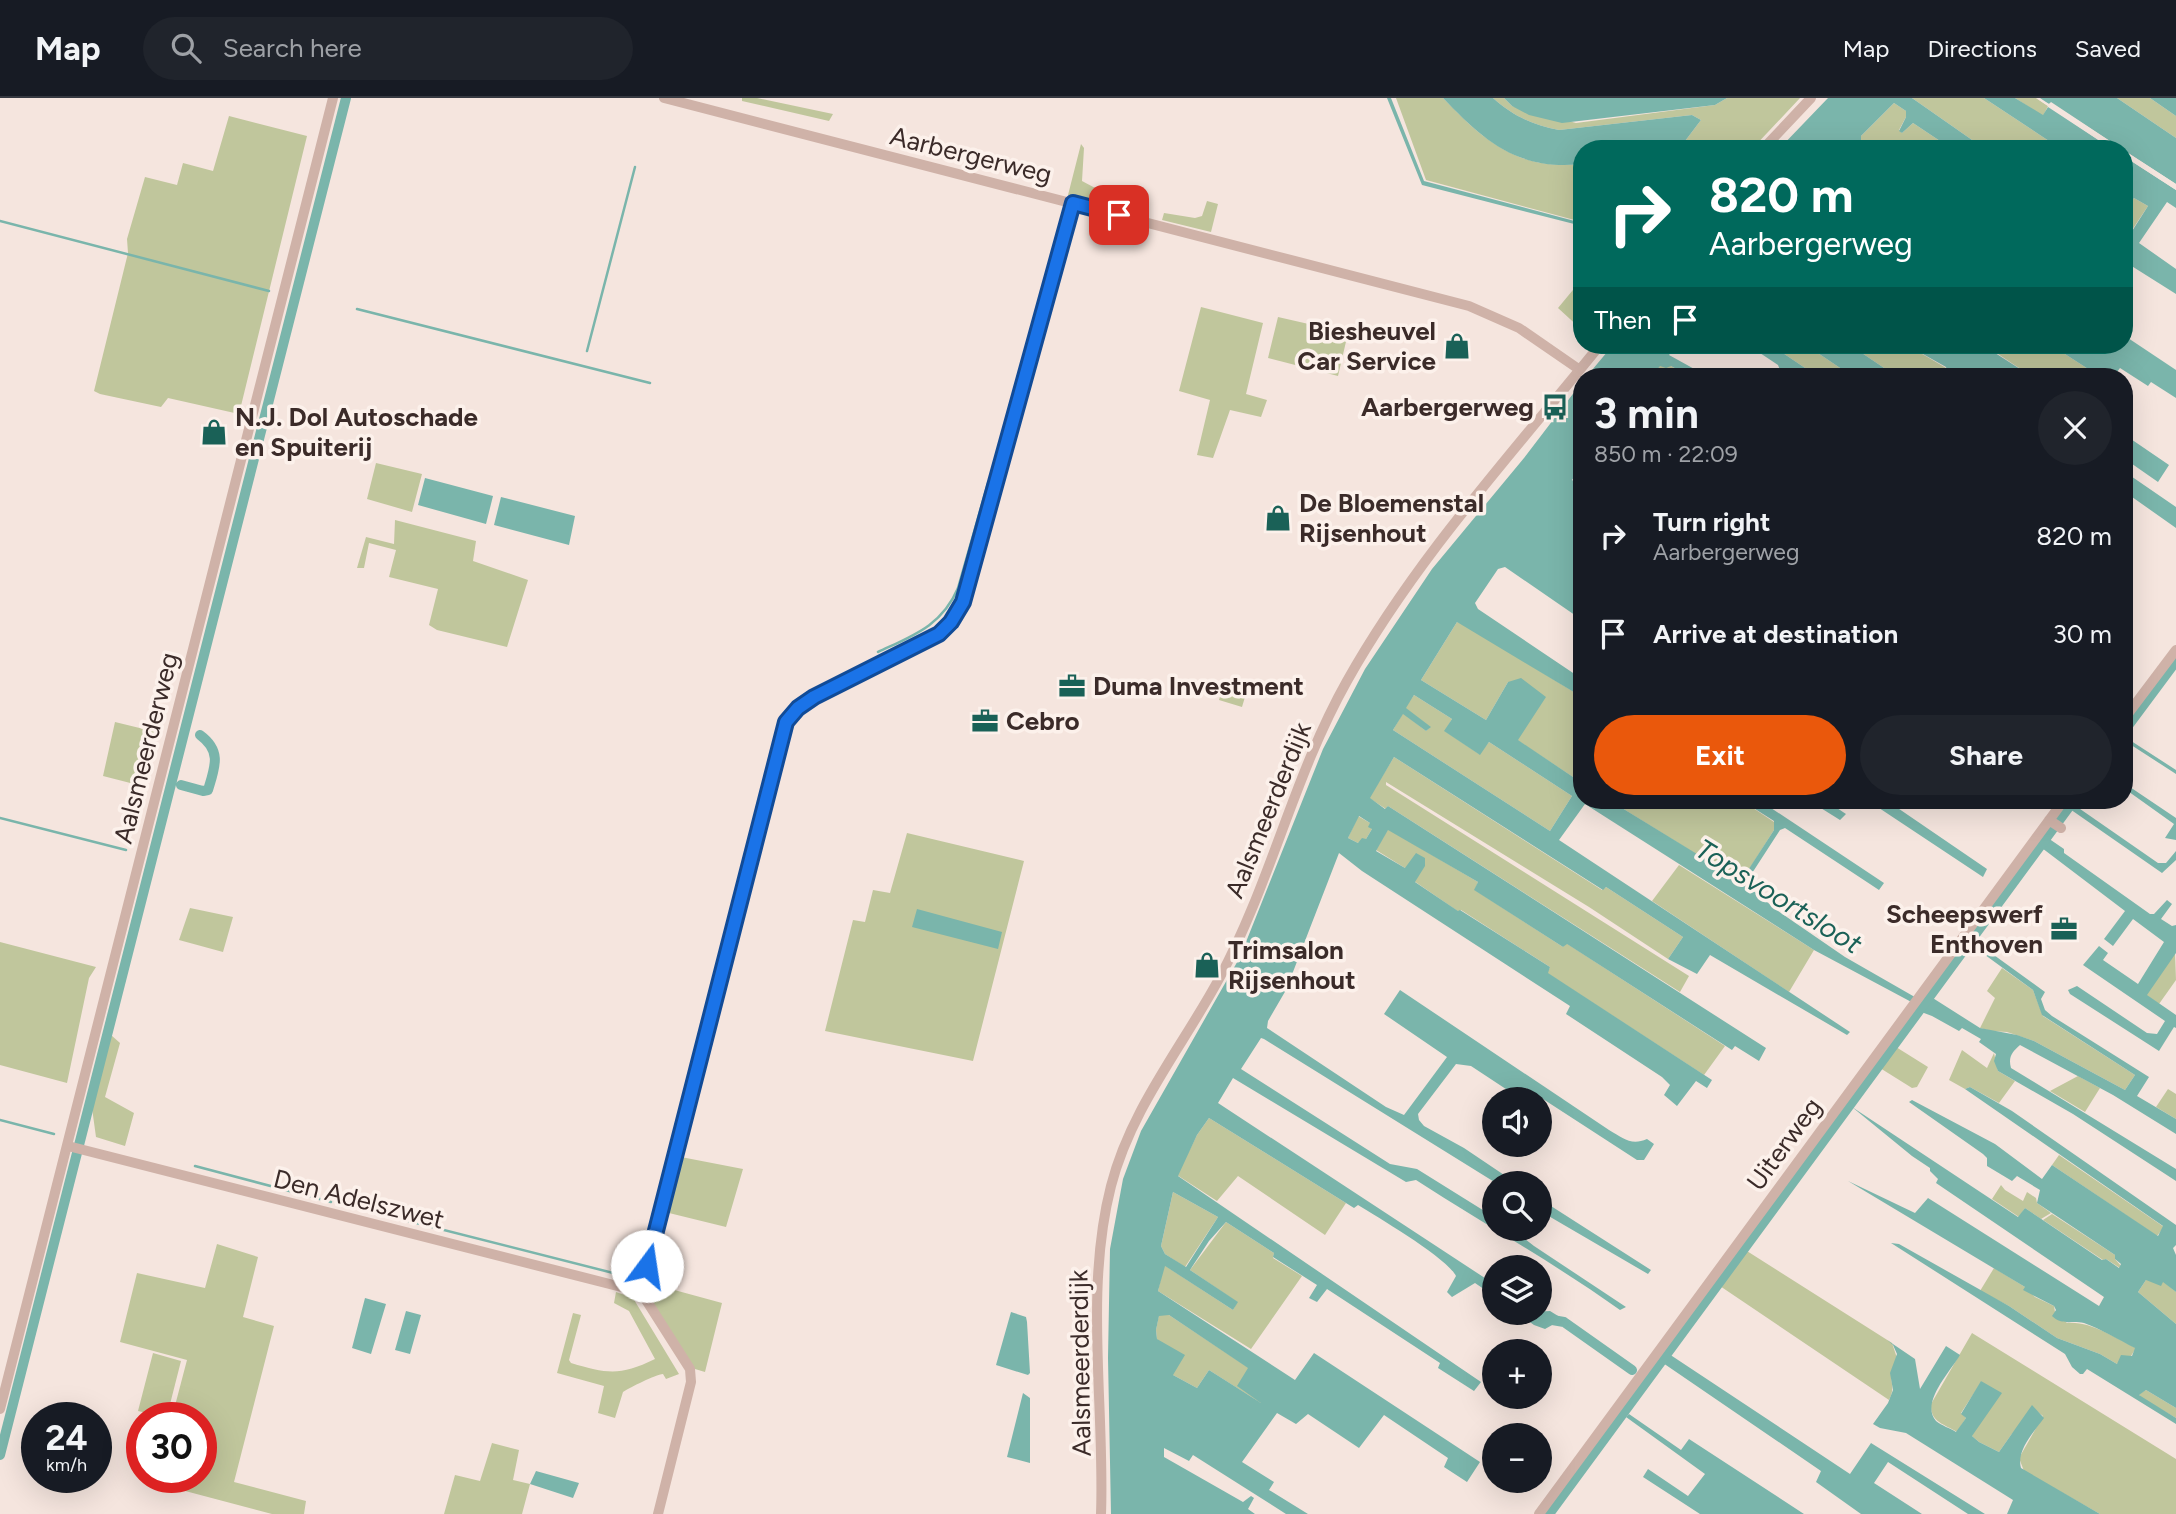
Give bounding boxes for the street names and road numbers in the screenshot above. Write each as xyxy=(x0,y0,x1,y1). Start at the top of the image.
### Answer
street label: Aarbergerweg xyxy=(887,119,1055,191)
street label: Aalsmeerderweg xyxy=(107,649,185,847)
street label: Aalsmeerderdijk xyxy=(1218,717,1318,903)
street label: Uiterweg xyxy=(1740,1091,1828,1197)
street label: Den Adelszwet xyxy=(270,1162,448,1236)
street label: Aalsmeerderdijk xyxy=(1062,1269,1098,1457)

